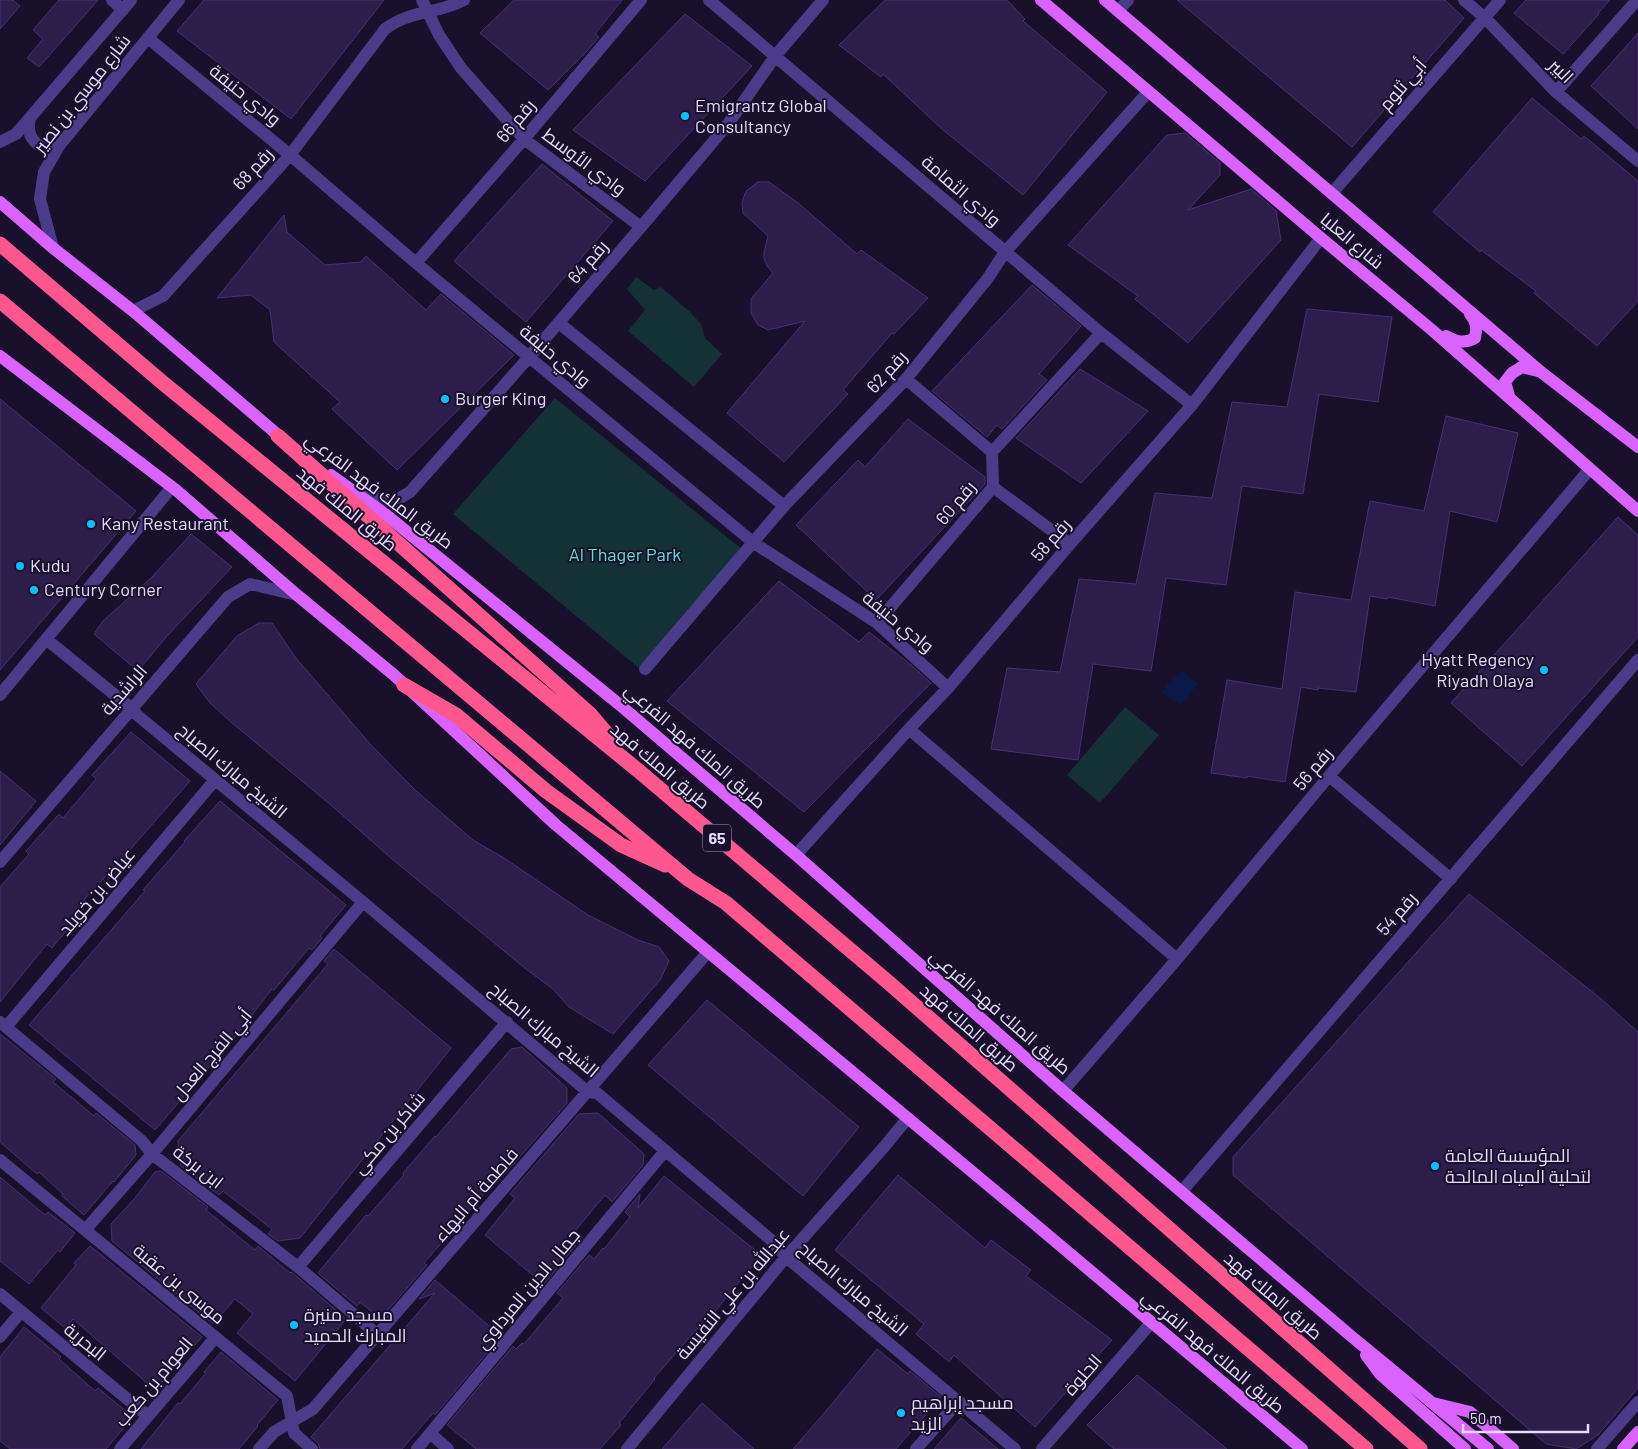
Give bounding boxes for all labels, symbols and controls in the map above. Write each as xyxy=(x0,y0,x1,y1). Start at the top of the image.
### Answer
street label: شارع موسي بن نصير xyxy=(27,30,137,160)
street label: البير xyxy=(1543,53,1579,88)
street label: أبي ثلوم xyxy=(1374,54,1434,117)
street label: وادي حنيفة xyxy=(203,59,286,133)
street label: رقم 66 xyxy=(491,94,541,148)
place label: Emigrantz Global Consultancy xyxy=(695,94,827,137)
marker: Emigrantz Global Consultancy xyxy=(679,110,691,122)
street label: وادي الأوسط xyxy=(536,123,631,203)
street label: رقم 68 xyxy=(227,142,279,196)
street label: وادي الثمامة xyxy=(915,150,1006,234)
street label: شارع العليا xyxy=(1315,207,1389,275)
street label: رقم 64 xyxy=(562,235,614,289)
street label: وادي حنيفة xyxy=(513,319,595,394)
street label: رقم 62 xyxy=(861,345,913,399)
place label: Burger King xyxy=(455,387,546,409)
marker: Burger King xyxy=(439,393,451,405)
street label: طريق الملك فهد الفرعي xyxy=(301,428,457,554)
street label: طريق الملك فهد xyxy=(292,462,402,556)
street label: رقم 60 xyxy=(931,476,981,530)
place label: Kany Restaurant xyxy=(101,512,229,534)
street label: رقم 58 xyxy=(1026,513,1076,567)
marker: Kany Restaurant xyxy=(85,518,97,530)
park label: Al Thager Park xyxy=(569,543,681,565)
place label: Kudu xyxy=(30,554,70,576)
marker: Kudu xyxy=(14,560,26,572)
place label: Century Corner xyxy=(44,578,163,600)
marker: Century Corner xyxy=(28,584,40,596)
street label: وادي حنيفة xyxy=(856,586,939,660)
place label: Hyatt Regency Riyadh Olaya xyxy=(1421,648,1534,691)
street label: الراشدية xyxy=(95,660,152,720)
marker: Hyatt Regency Riyadh Olaya xyxy=(1538,664,1550,676)
street label: طريق الملك فهد الفرعي xyxy=(620,679,770,813)
street label: الشيخ مبارك الصباح xyxy=(172,718,292,824)
street label: طريق الملك فهد xyxy=(606,718,714,814)
street label: رقم 56 xyxy=(1288,742,1338,796)
road number: 65 xyxy=(703,824,731,851)
street label: عياض بن خويلد xyxy=(53,843,140,940)
street label: رقم 54 xyxy=(1371,887,1423,941)
street label: طريق الملك فهد الفرعي xyxy=(925,945,1075,1079)
street label: الشيخ مبارك الصباح xyxy=(484,977,604,1083)
street label: طريق الملك فهد xyxy=(916,980,1022,1076)
street label: أبي الفرج العدل xyxy=(167,1004,259,1107)
street label: شاكر بن مكي xyxy=(347,1087,432,1181)
street label: ابن بركة xyxy=(168,1140,228,1193)
street label: فاطمة أم البهاء xyxy=(428,1143,524,1247)
place label: المؤسسة العامة لتحلية المياه المالحة xyxy=(1445,1144,1591,1187)
marker: المؤسسة العامة لتحلية المياه المالحة xyxy=(1429,1160,1441,1172)
street label: عبدالله بن علي النفيسة xyxy=(671,1223,797,1366)
street label: جمال الدين المرداوي xyxy=(471,1224,587,1356)
street label: الشيخ مبارك الصباح xyxy=(793,1236,913,1342)
street label: موسى بن عقبة xyxy=(128,1238,230,1329)
street label: طريق الملك فهد xyxy=(1219,1247,1327,1345)
street label: طريق الملك فهد الفرعي xyxy=(1135,1285,1290,1421)
place label: مسجد منيرة المبارك الحميد xyxy=(304,1303,407,1347)
street label: البحرية xyxy=(59,1318,111,1366)
marker: مسجد منيرة المبارك الحميد xyxy=(288,1319,300,1331)
street label: العوام بن كعب xyxy=(110,1332,198,1432)
street label: الحلوة xyxy=(1058,1349,1107,1400)
place label: مسجد إبراهيم الزيد xyxy=(911,1391,1014,1435)
scale bar xyxy=(1463,1402,1588,1434)
marker: مسجد إبراهيم الزيد xyxy=(895,1407,907,1419)
text: 50 m xyxy=(1470,1409,1502,1427)

